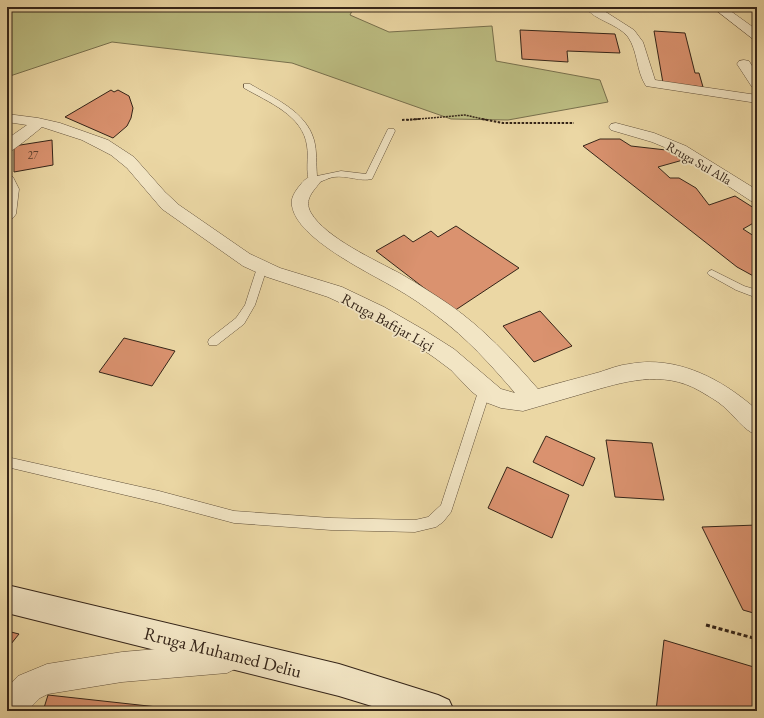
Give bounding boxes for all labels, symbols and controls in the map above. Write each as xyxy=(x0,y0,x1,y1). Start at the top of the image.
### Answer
street label: Rruga Sul Alla xyxy=(663,137,736,189)
house number: 27 xyxy=(28,148,39,162)
street label: Rruga Baftjar Liçi xyxy=(338,289,438,355)
street label: Rruga Muhamed Deliu xyxy=(142,621,305,683)

